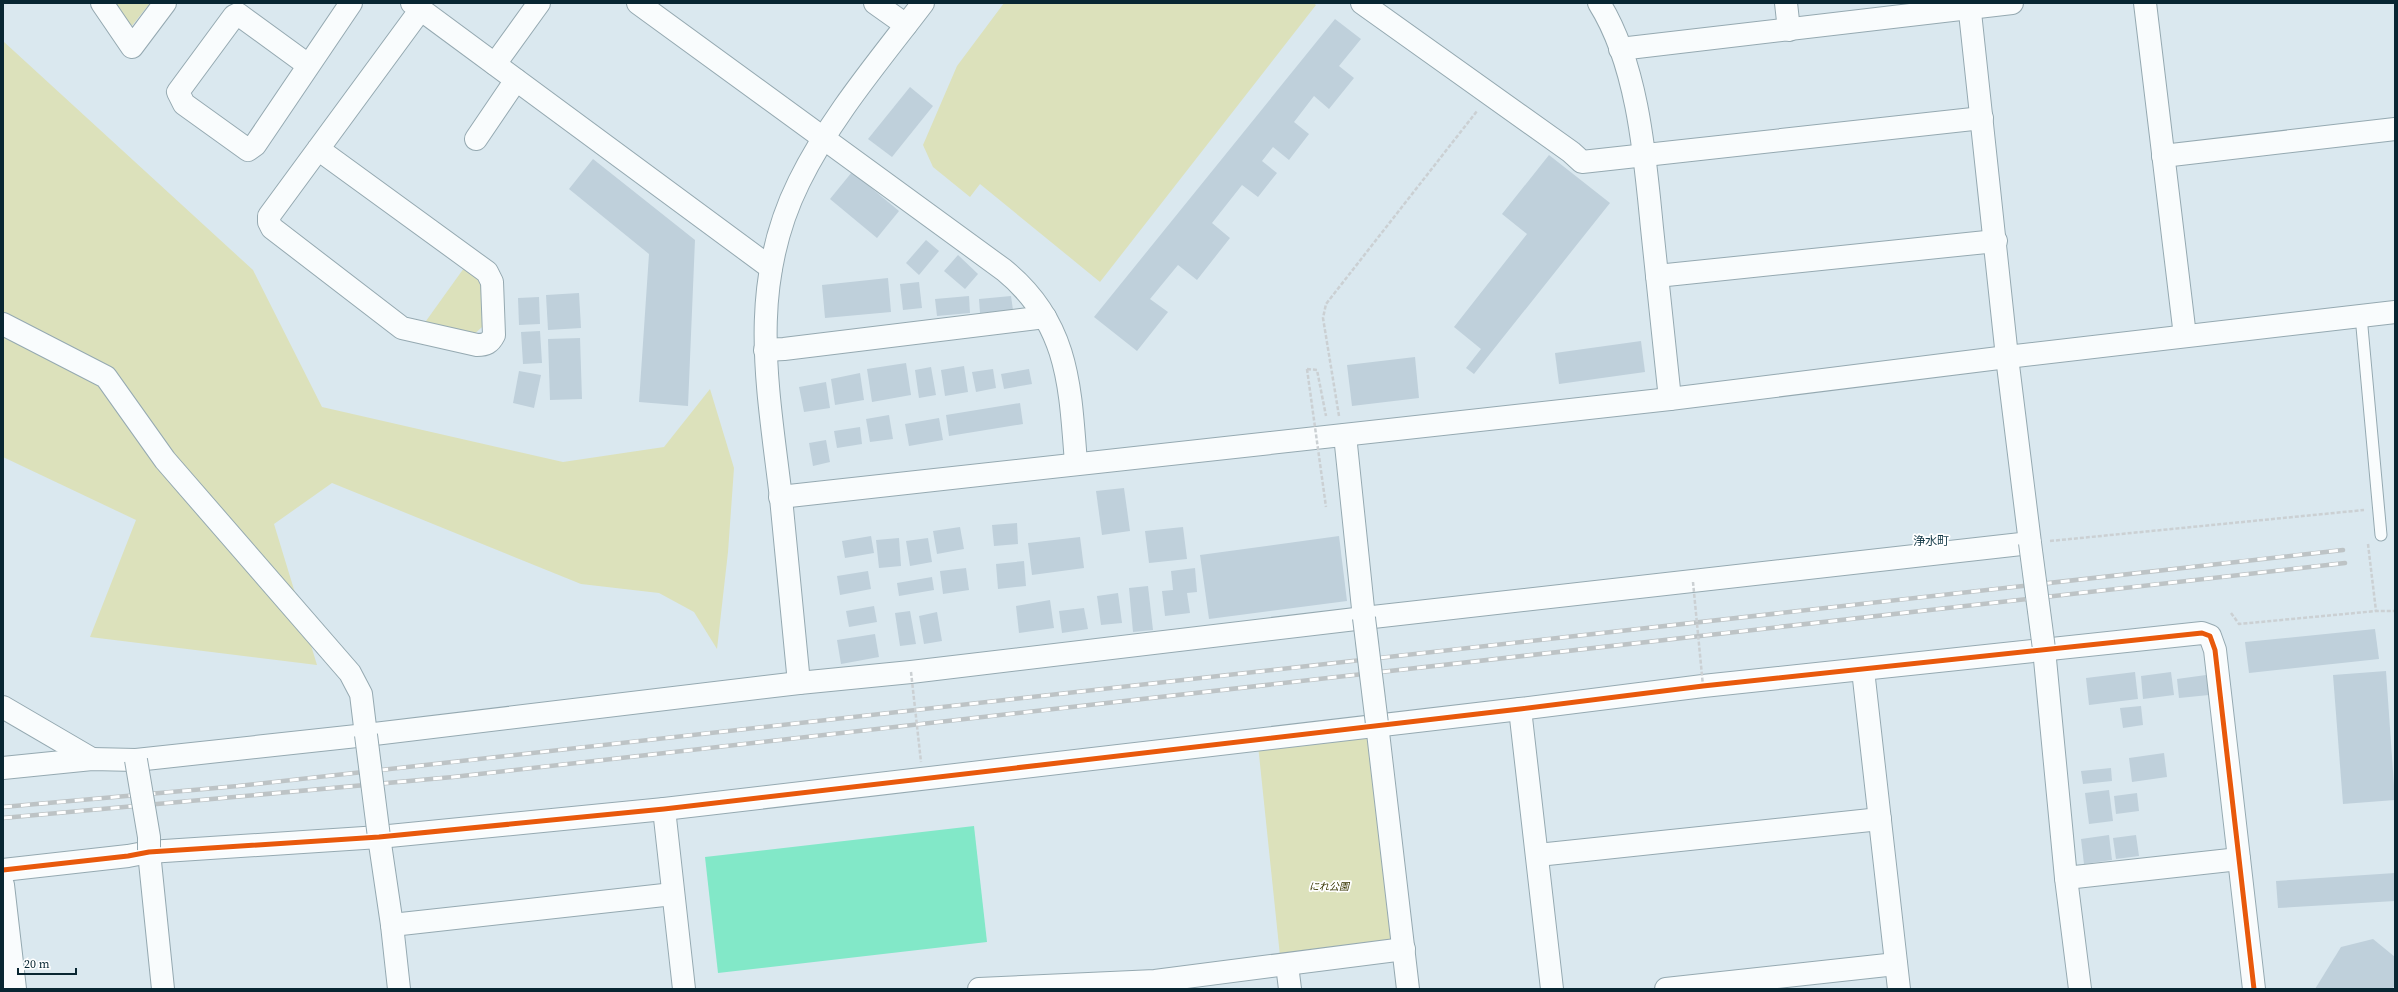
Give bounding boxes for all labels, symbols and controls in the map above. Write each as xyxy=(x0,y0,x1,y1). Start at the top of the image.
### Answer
district label: 浄水町 xyxy=(1913,533,1949,549)
park label: にれ公園 xyxy=(1309,880,1351,893)
scale bar xyxy=(18,950,76,976)
text: 20 m xyxy=(24,956,50,972)

